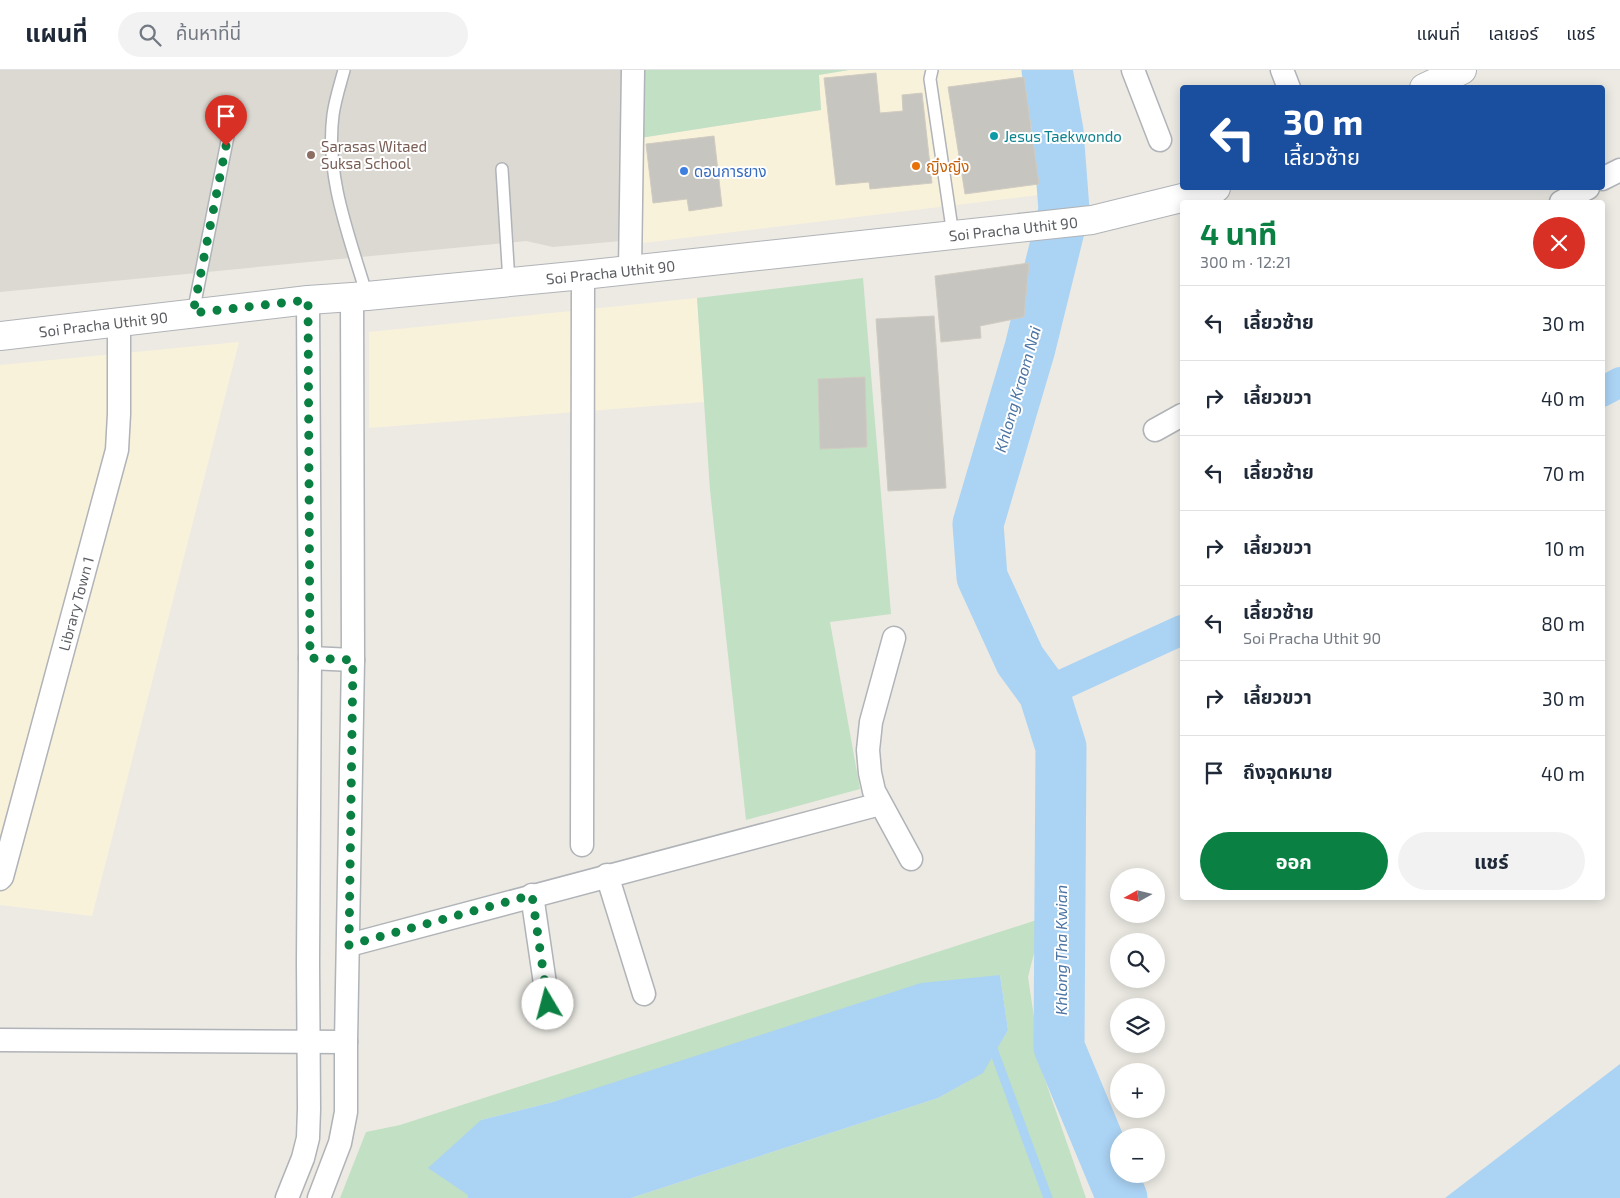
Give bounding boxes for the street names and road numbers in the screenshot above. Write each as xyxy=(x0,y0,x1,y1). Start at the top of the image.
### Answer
street label: Soi Pracha Uthit 90 xyxy=(948,213,1079,244)
street label: Soi Pracha Uthit 90 xyxy=(545,256,676,288)
street label: Soi Pracha Uthit 90 xyxy=(38,307,169,340)
street label: Library Town 1 xyxy=(54,554,97,653)

